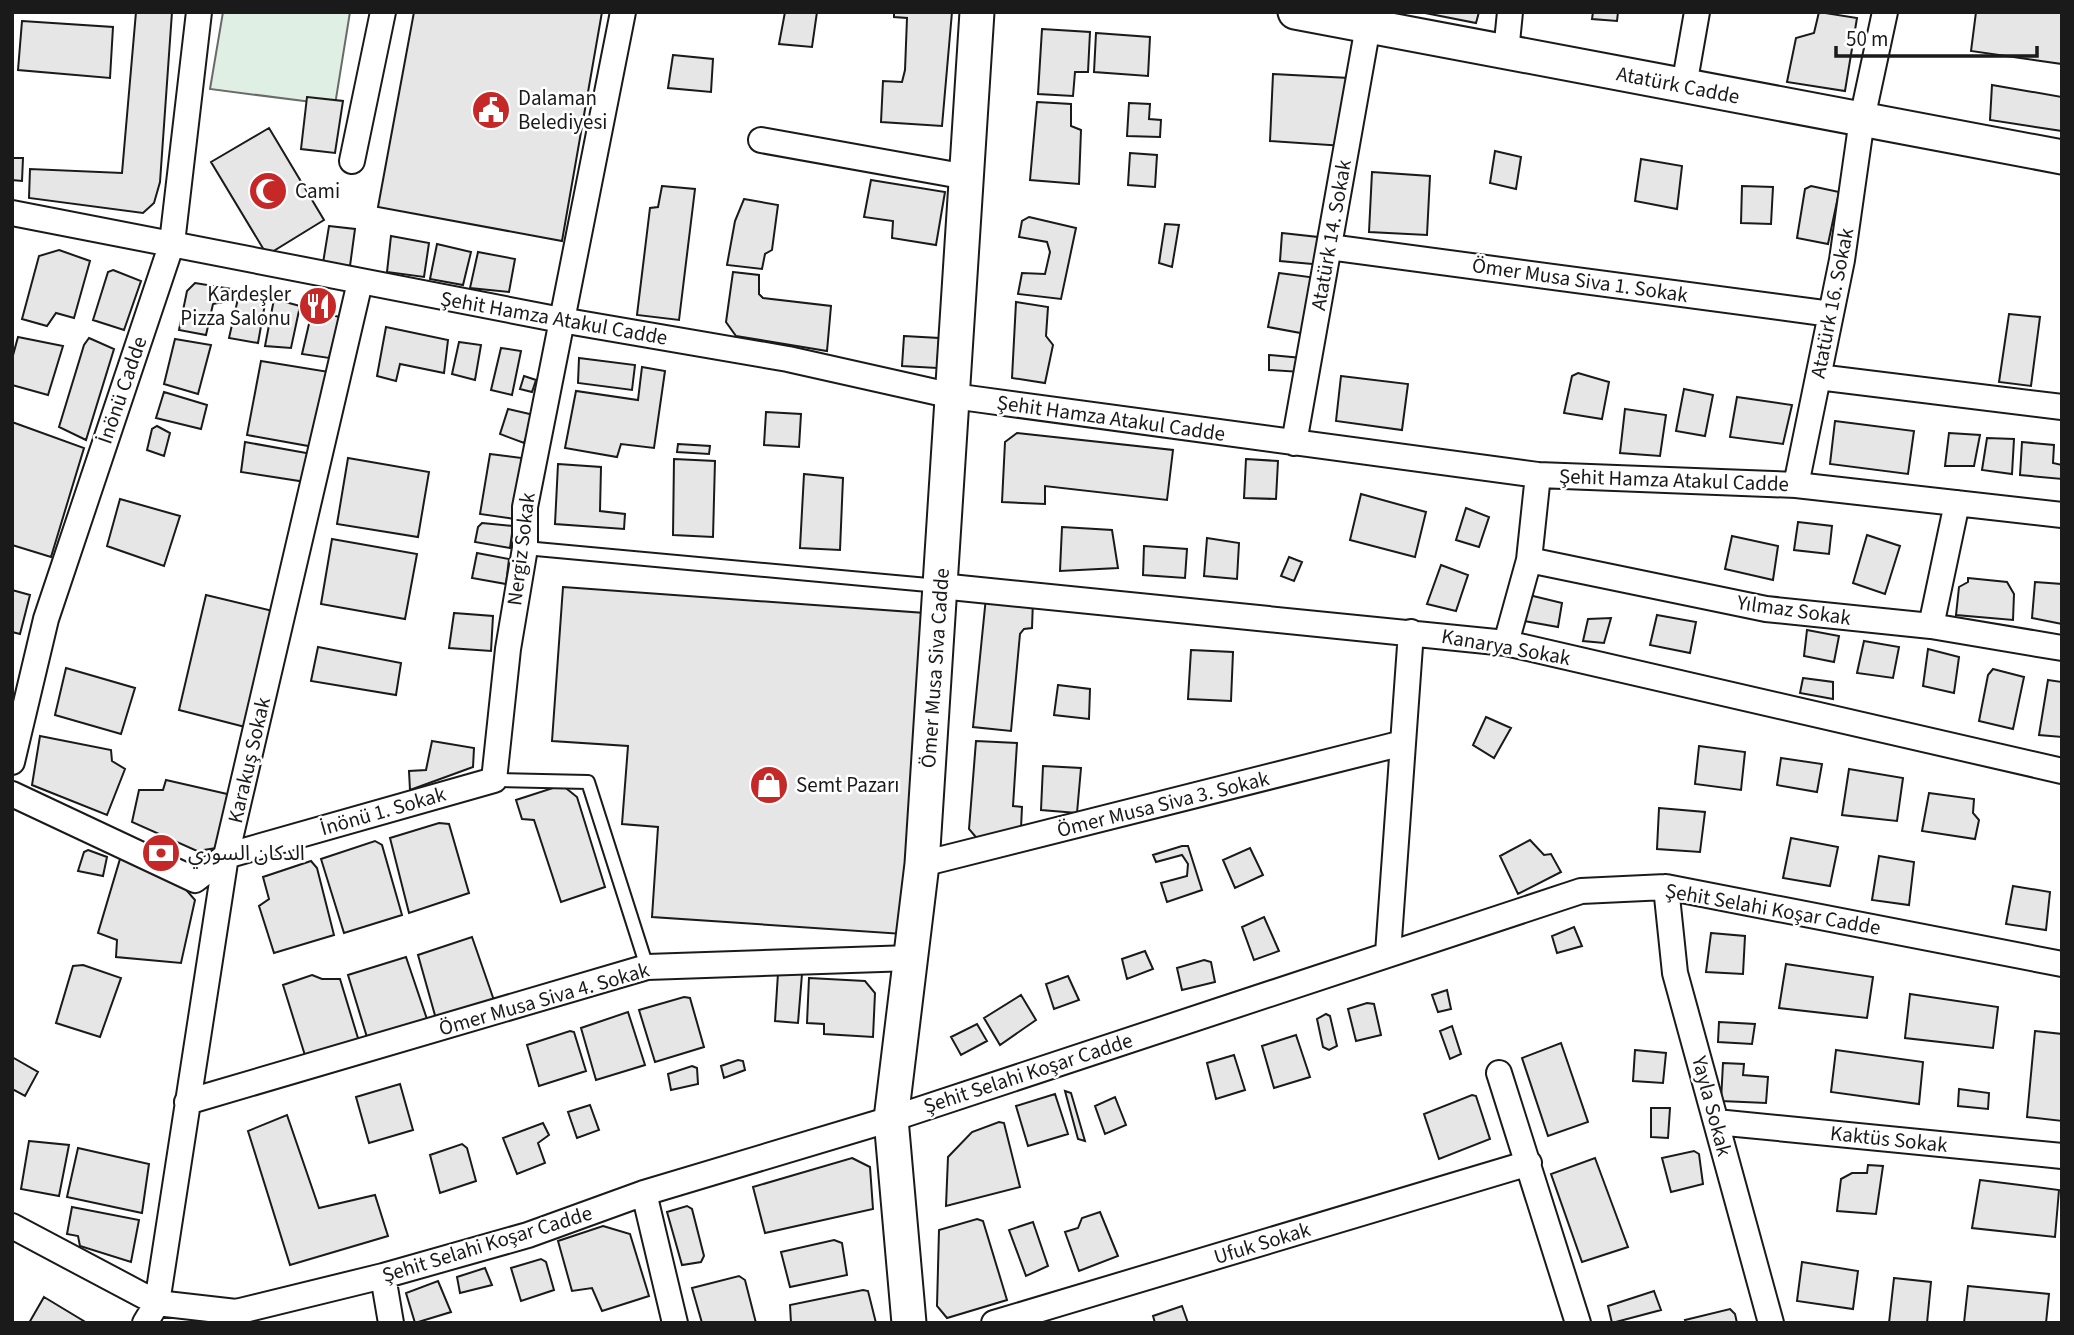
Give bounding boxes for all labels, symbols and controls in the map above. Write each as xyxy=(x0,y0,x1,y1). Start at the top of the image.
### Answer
scale bar xyxy=(1836,14,2037,58)
text: 50 m xyxy=(1846,24,1888,54)
street label: Atatürk Cadde xyxy=(1614,58,1742,112)
place label: Dalaman Belediyesi xyxy=(518,83,607,137)
public building icon: Dalaman Belediyesi xyxy=(470,89,512,131)
street label: Atatürk 14. Sokak xyxy=(1303,157,1359,313)
mosque icon: Cami xyxy=(247,170,289,212)
place label: Cami xyxy=(295,176,340,206)
street label: Atatürk 16. Sokak xyxy=(1803,225,1861,381)
street label: Ömer Musa Siva 1. Sokak xyxy=(1470,250,1690,310)
place label: Kardeşler Pizza Salonu xyxy=(180,279,292,333)
street label: Şehit Hamza Atakul Cadde xyxy=(438,283,670,353)
restaurant icon: Kardeşler Pizza Salonu xyxy=(297,285,339,327)
street label: İnönü Cadde xyxy=(90,332,154,448)
street label: Şehit Hamza Atakul Cadde xyxy=(995,387,1227,449)
street label: Şehit Hamza Atakul Cadde xyxy=(1558,461,1790,499)
street label: Nergiz Sokak xyxy=(499,490,543,607)
street label: Ömer Musa Siva Cadde xyxy=(913,567,957,769)
street label: Yılmaz Sokak xyxy=(1734,587,1853,633)
street label: Kanarya Sokak xyxy=(1439,621,1573,673)
street label: Karakuş Sokak xyxy=(220,693,278,826)
street label: Ömer Musa Siva 3. Sokak xyxy=(1054,763,1273,845)
shop icon: Semt Pazarı xyxy=(748,764,790,806)
place label: Semt Pazarı xyxy=(796,770,899,800)
street label: İnönü 1. Sokak xyxy=(317,779,450,843)
bank icon: الدكان السوري xyxy=(140,832,182,874)
place label: الدكان السوري xyxy=(188,838,305,869)
street label: Şehit Selahi Koşar Cadde xyxy=(1663,875,1883,943)
street label: Ömer Musa Siva 4. Sokak xyxy=(435,954,653,1043)
street label: Şehit Selahi Koşar Cadde xyxy=(920,1025,1136,1121)
street label: Yayla Sokak xyxy=(1684,1051,1740,1160)
street label: Kaktüs Sokak xyxy=(1829,1118,1950,1160)
street label: Şehit Selahi Koşar Cadde xyxy=(378,1198,596,1290)
street label: Ufuk Sokak xyxy=(1210,1214,1315,1272)

